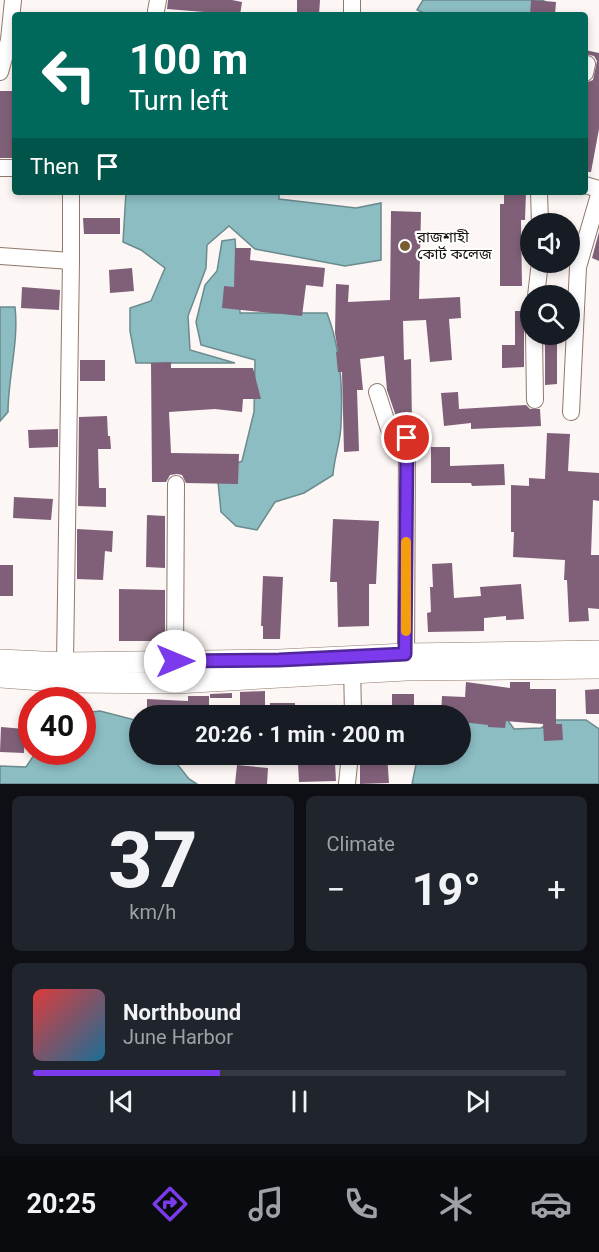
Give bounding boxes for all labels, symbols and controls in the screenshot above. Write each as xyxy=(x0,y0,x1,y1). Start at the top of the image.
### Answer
text: 100 m xyxy=(129,35,248,84)
icon: left xyxy=(30,36,108,114)
text: Turn left xyxy=(129,85,229,117)
icon: arrive xyxy=(91,150,124,183)
text: Then xyxy=(30,154,79,179)
map controls xyxy=(520,213,580,345)
button: sound xyxy=(520,213,580,273)
place label: রাজশাহী কোর্ট কলেজ xyxy=(416,228,493,263)
marker: রাজশাহী কোর্ট কলেজ xyxy=(398,239,412,253)
button: search xyxy=(520,285,580,345)
pin xyxy=(381,412,432,463)
icon: arrive xyxy=(390,421,423,454)
position arrow xyxy=(143,629,207,693)
speed limit sign: 40 xyxy=(18,687,96,765)
text: 20:26 · 1 min · 200 m xyxy=(195,722,405,747)
text: 37 xyxy=(108,815,198,906)
text: Climate xyxy=(327,832,395,856)
text: 19° xyxy=(412,863,481,916)
text: − xyxy=(327,870,345,909)
text: + xyxy=(547,870,566,909)
text: km/h xyxy=(129,900,176,924)
text: Northbound xyxy=(123,1000,241,1025)
text: June Harbor xyxy=(123,1025,233,1049)
icon: previous xyxy=(105,1085,138,1118)
icon: pause xyxy=(283,1085,316,1118)
icon: next xyxy=(461,1085,494,1118)
icon: directions xyxy=(149,1183,191,1225)
icon: music xyxy=(245,1183,287,1225)
icon: phone xyxy=(340,1183,382,1225)
icon: climate xyxy=(435,1183,477,1225)
icon: car xyxy=(530,1183,572,1225)
text: 20:25 xyxy=(27,1188,96,1220)

